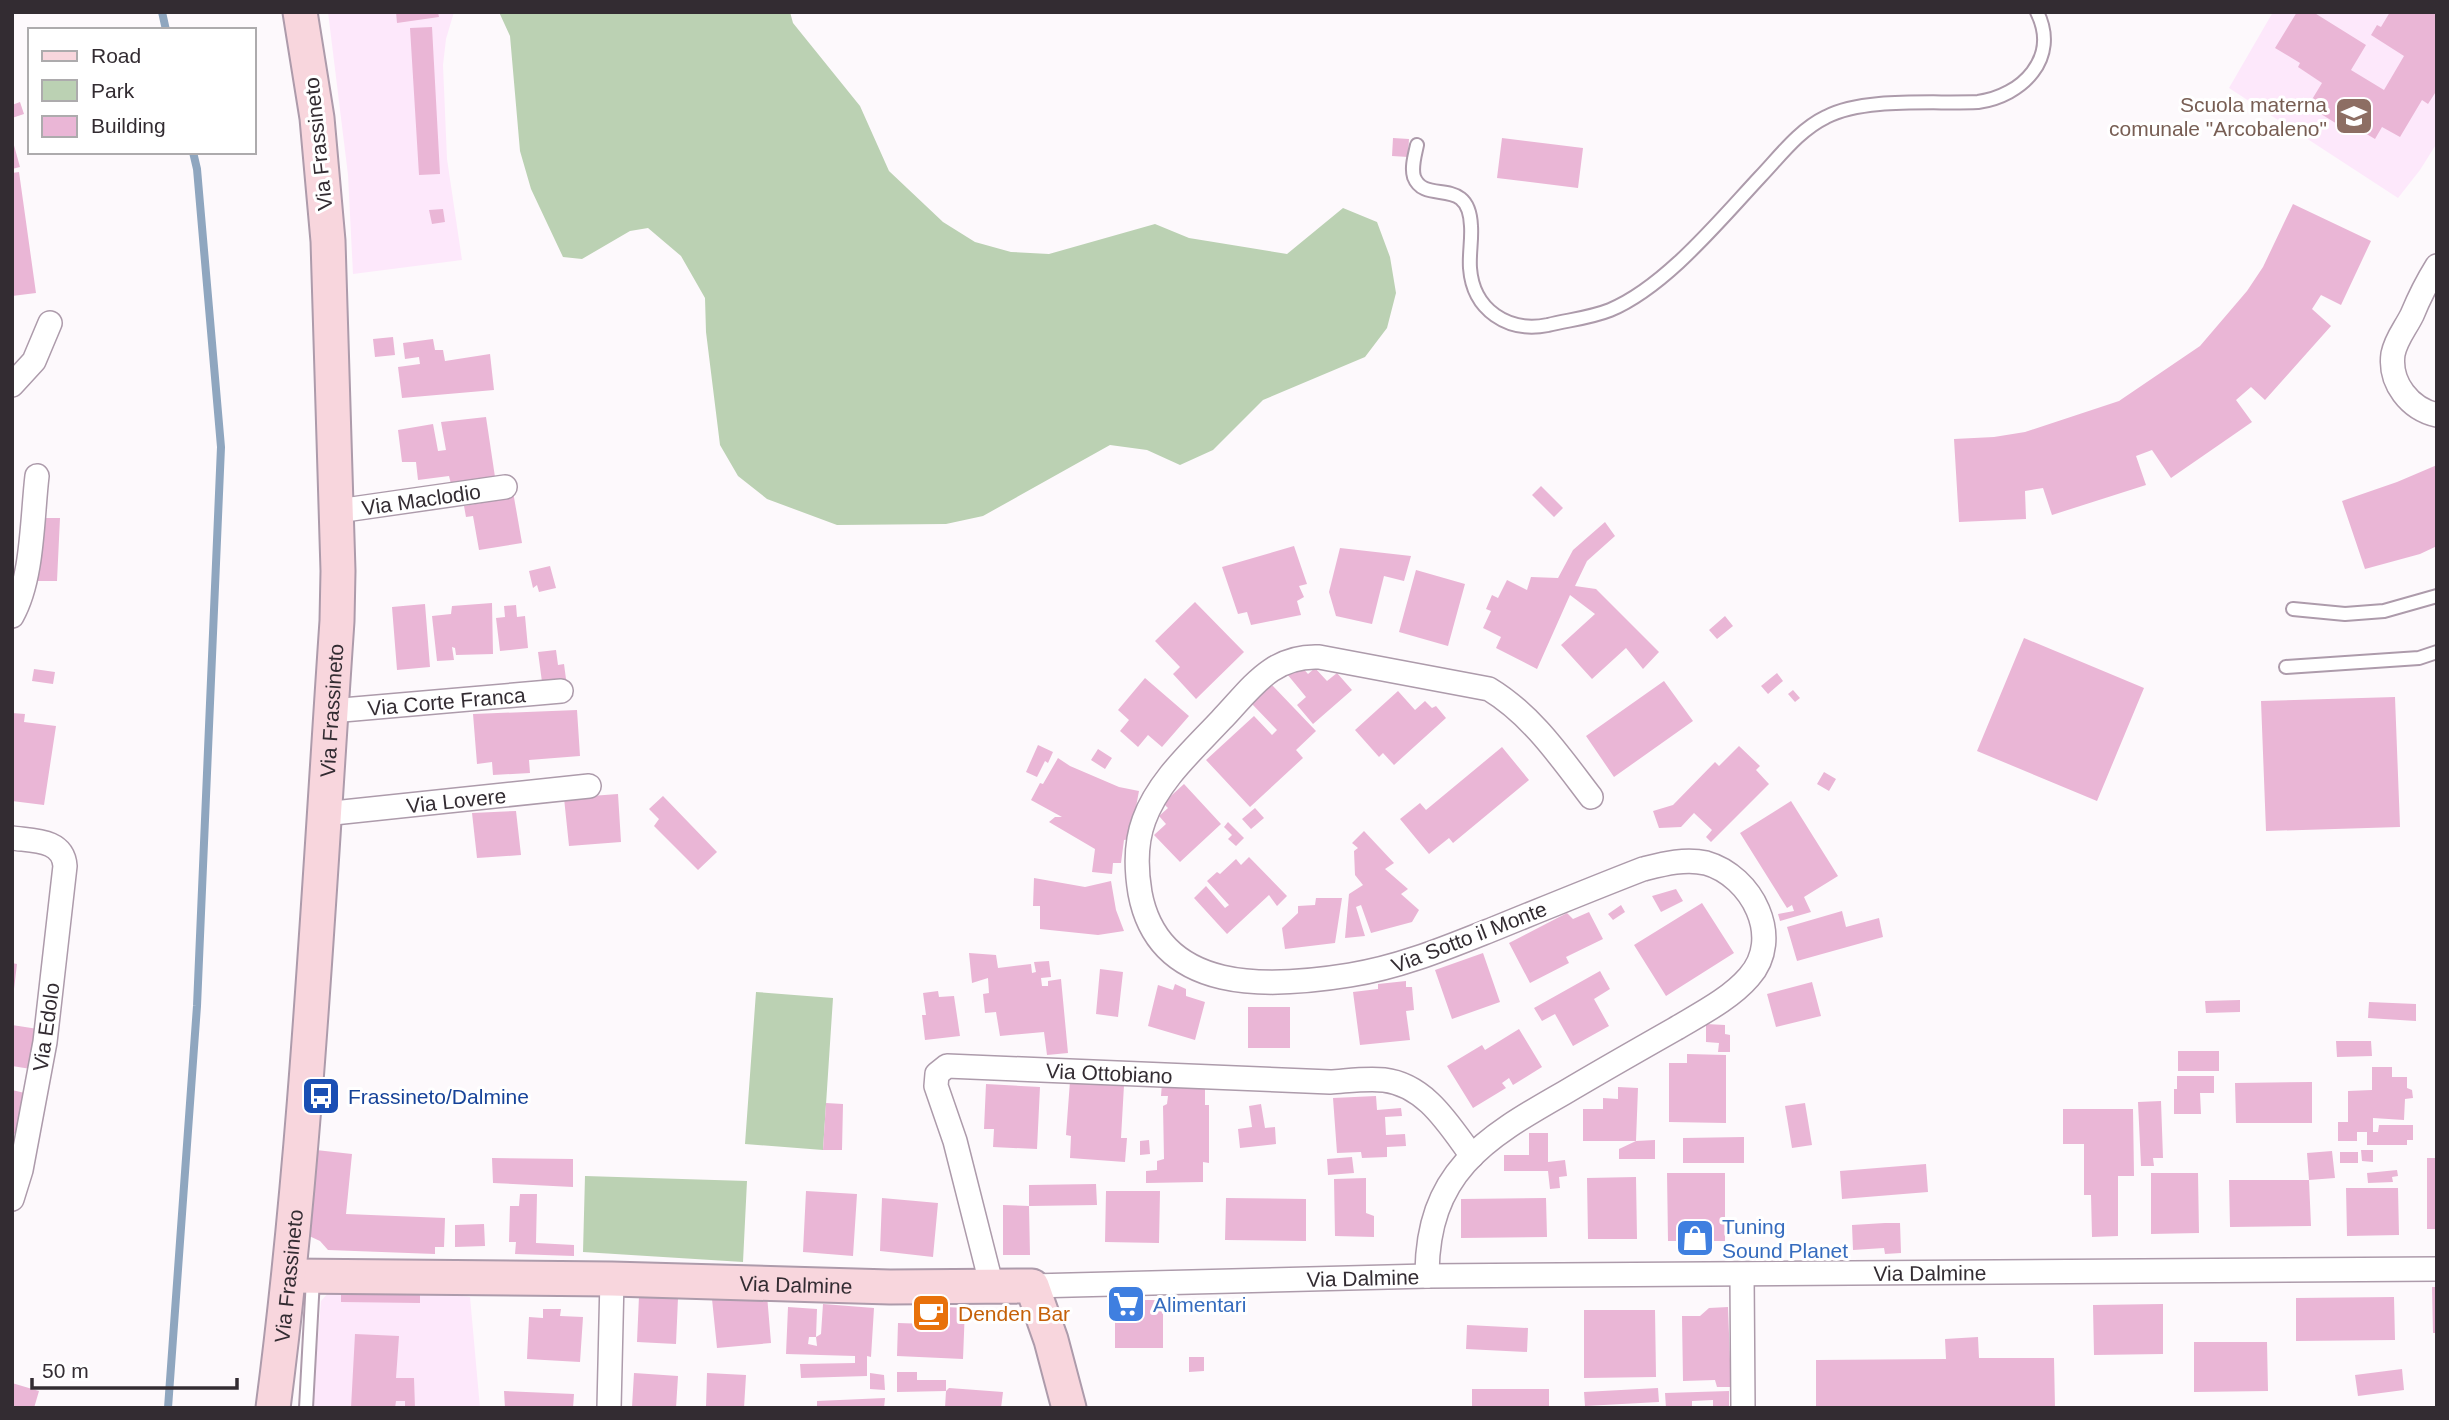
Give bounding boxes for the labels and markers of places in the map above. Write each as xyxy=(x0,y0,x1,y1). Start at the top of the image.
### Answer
place label: Scuola materna comunale "Arcobaleno" xyxy=(2109,93,2327,140)
school or university icon: Scuola materna comunale "Arcobaleno" xyxy=(2333,95,2375,137)
bus stop icon: Frassineto/Dalmine xyxy=(300,1075,342,1117)
place label: Frassineto/Dalmine xyxy=(348,1085,529,1108)
place label: Tuning Sound Planet xyxy=(1722,1215,1848,1262)
shop icon: Tuning Sound Planet xyxy=(1674,1217,1716,1259)
supermarket icon: Alimentari xyxy=(1105,1283,1147,1325)
cafe icon: Denden Bar xyxy=(910,1292,952,1334)
place label: Alimentari xyxy=(1153,1293,1246,1316)
place label: Denden Bar xyxy=(958,1302,1070,1325)

